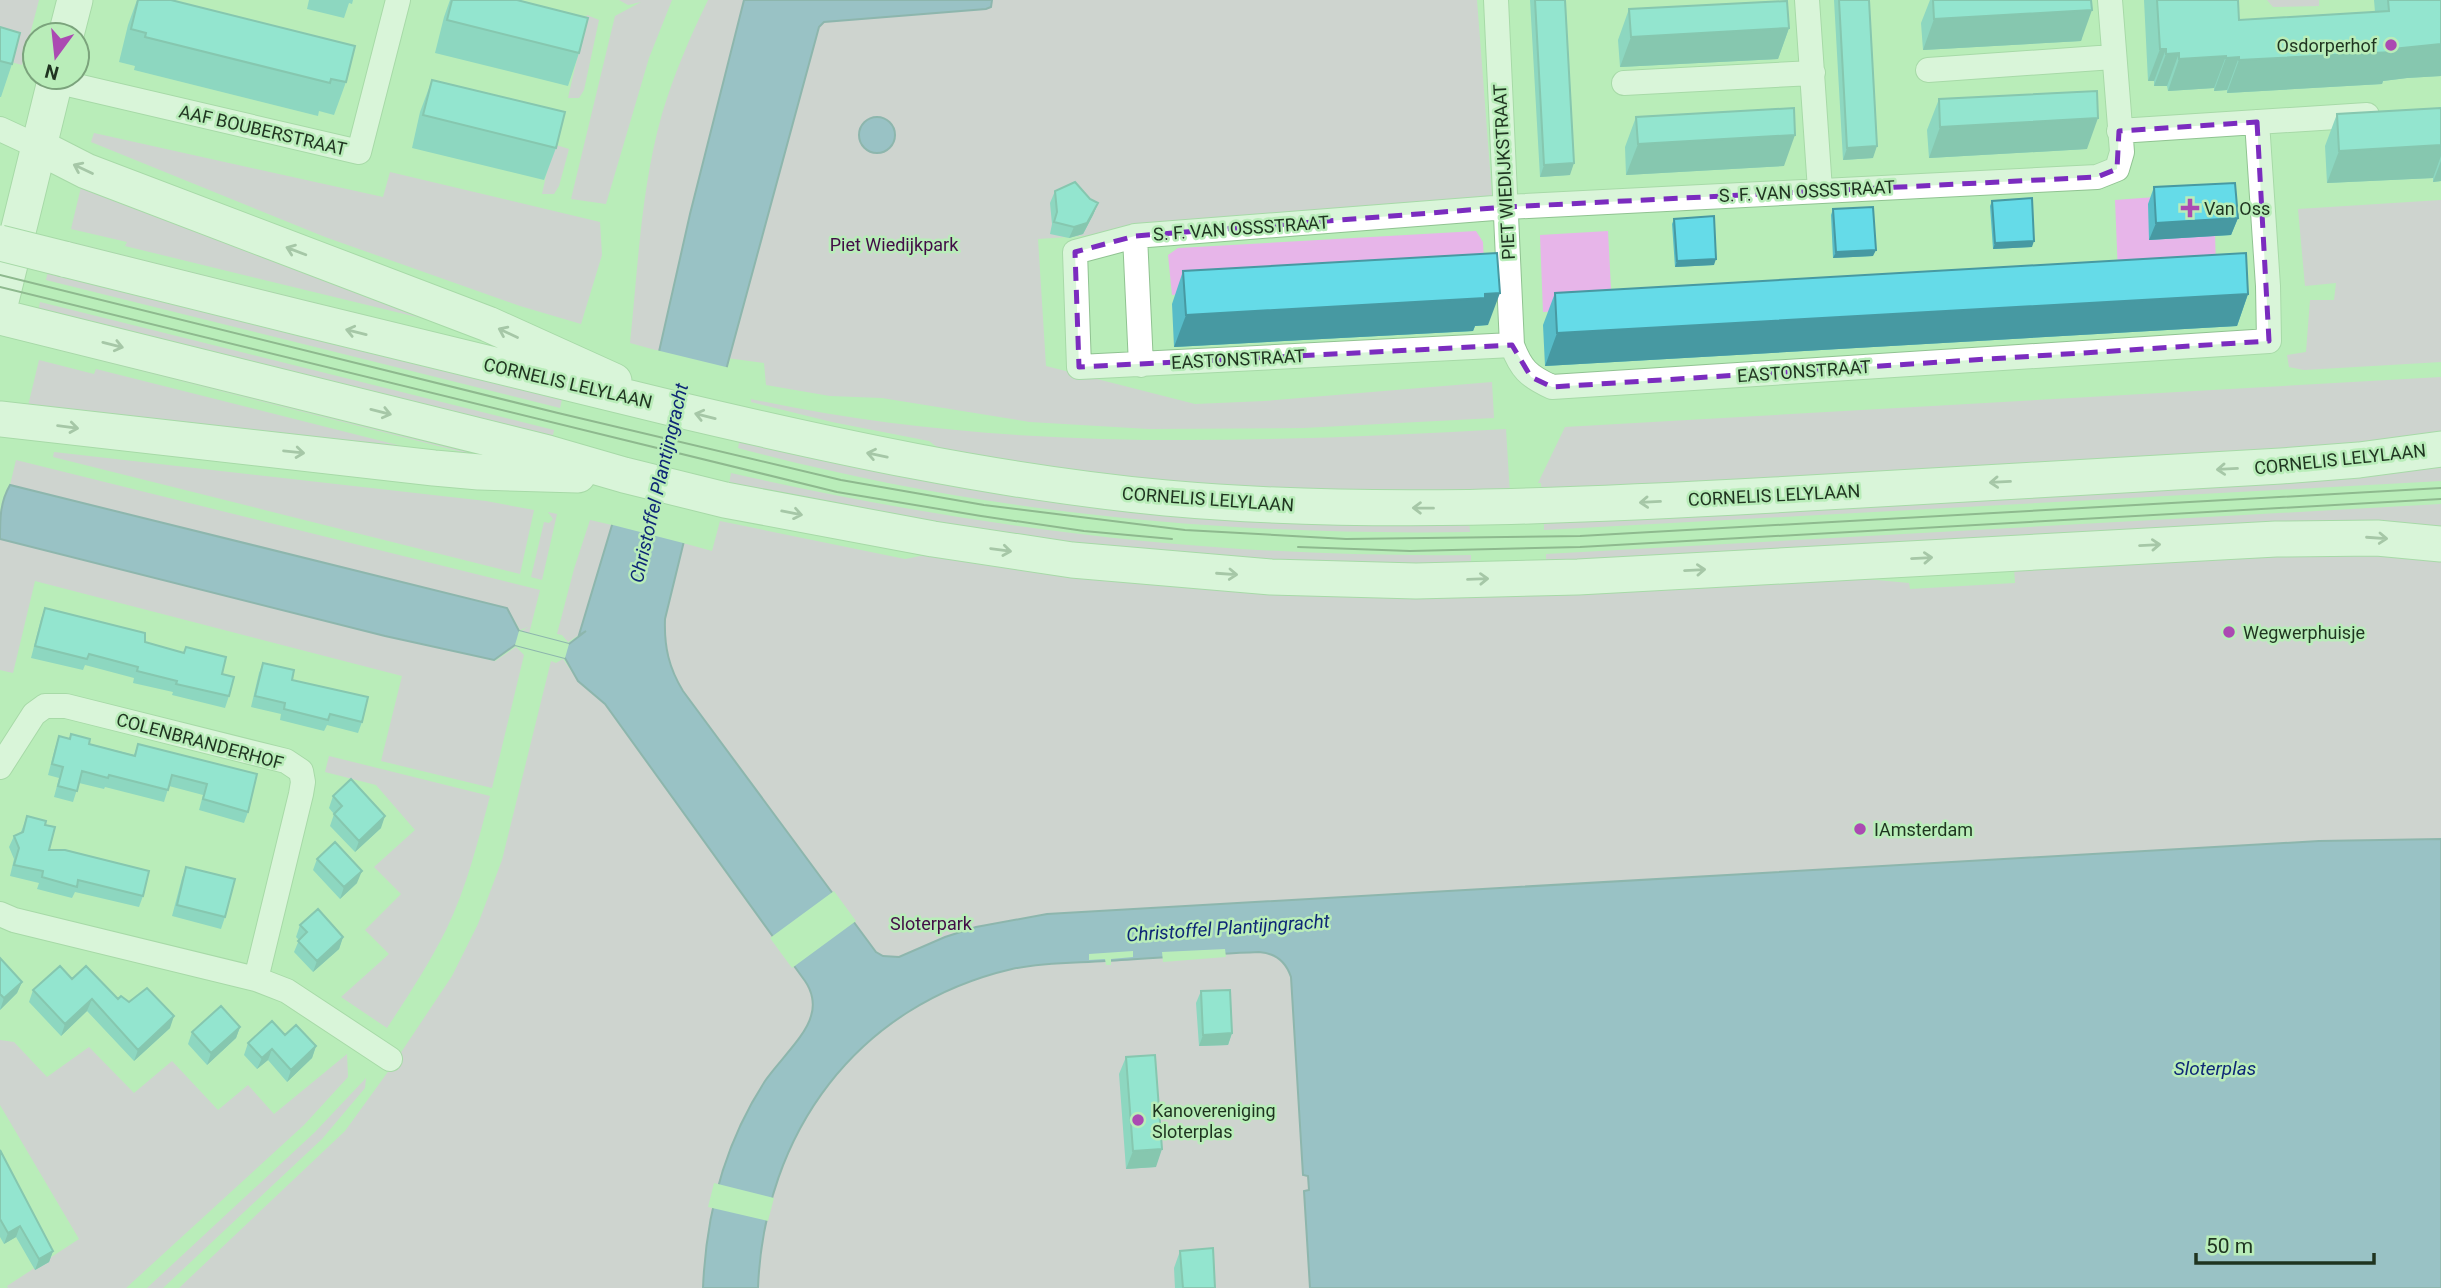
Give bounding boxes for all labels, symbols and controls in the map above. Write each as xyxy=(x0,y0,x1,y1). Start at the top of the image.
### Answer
north arrow xyxy=(21,21,91,91)
place label: Osdorperhof xyxy=(2277,35,2378,56)
marker: Osdorperhof xyxy=(2383,37,2399,53)
text: N xyxy=(42,59,61,85)
street label: PIET WIEDIJKSTRAAT xyxy=(1489,83,1519,261)
street label: AAF BOUBERSTRAAT xyxy=(177,100,349,160)
one-way arrow xyxy=(73,162,95,175)
street label: S. F. VAN OSSSTRAAT xyxy=(1718,176,1896,206)
place label: Van Oss xyxy=(2204,198,2270,219)
marker: Van Oss xyxy=(2182,200,2198,216)
street label: S. F. VAN OSSSTRAAT xyxy=(1152,211,1330,245)
park label: Piet Wiedijkpark xyxy=(830,234,959,255)
one-way arrow xyxy=(285,243,307,256)
one-way arrow xyxy=(345,325,368,338)
one-way arrow xyxy=(498,326,519,340)
one-way arrow xyxy=(101,339,124,352)
street label: EASTONSTRAAT xyxy=(1171,345,1306,373)
street label: CORNELIS LELYLAAN xyxy=(482,353,654,413)
street label: EASTONSTRAAT xyxy=(1736,356,1872,386)
water label: Christoffel Plantijngracht xyxy=(625,380,693,585)
one-way arrow xyxy=(370,406,392,419)
one-way arrow xyxy=(695,409,717,422)
one-way arrow xyxy=(56,421,79,434)
street label: CORNELIS LELYLAAN xyxy=(2253,440,2427,478)
one-way arrow xyxy=(282,446,305,459)
one-way arrow xyxy=(866,447,889,461)
one-way arrow xyxy=(2216,463,2239,476)
one-way arrow xyxy=(1989,476,2011,489)
street label: CORNELIS LELYLAAN xyxy=(1687,480,1861,510)
street label: CORNELIS LELYLAAN xyxy=(1121,483,1295,515)
one-way arrow xyxy=(1639,495,1662,508)
one-way arrow xyxy=(1412,501,1435,515)
one-way arrow xyxy=(780,507,803,520)
one-way arrow xyxy=(2365,532,2388,545)
one-way arrow xyxy=(2138,539,2161,552)
one-way arrow xyxy=(989,544,1011,557)
one-way arrow xyxy=(1911,551,1934,564)
one-way arrow xyxy=(1684,563,1706,576)
one-way arrow xyxy=(1215,568,1237,581)
one-way arrow xyxy=(1467,572,1490,586)
place label: Wegwerphuisje xyxy=(2243,622,2365,643)
marker: Wegwerphuisje xyxy=(2221,624,2237,640)
street label: COLENBRANDERHOF xyxy=(114,709,286,773)
place label: IAmsterdam xyxy=(1874,819,1973,840)
marker: IAmsterdam xyxy=(1852,821,1868,837)
water label: Christoffel Plantijngracht xyxy=(1126,909,1331,947)
park label: Sloterpark xyxy=(890,913,973,934)
water label: Sloterplas xyxy=(2174,1057,2256,1080)
place label: Kanovereniging Sloterplas xyxy=(1152,1100,1276,1142)
marker: Kanovereniging Sloterplas xyxy=(1130,1112,1146,1128)
scale bar xyxy=(2196,1222,2374,1266)
text: 50 m xyxy=(2206,1234,2253,1258)

